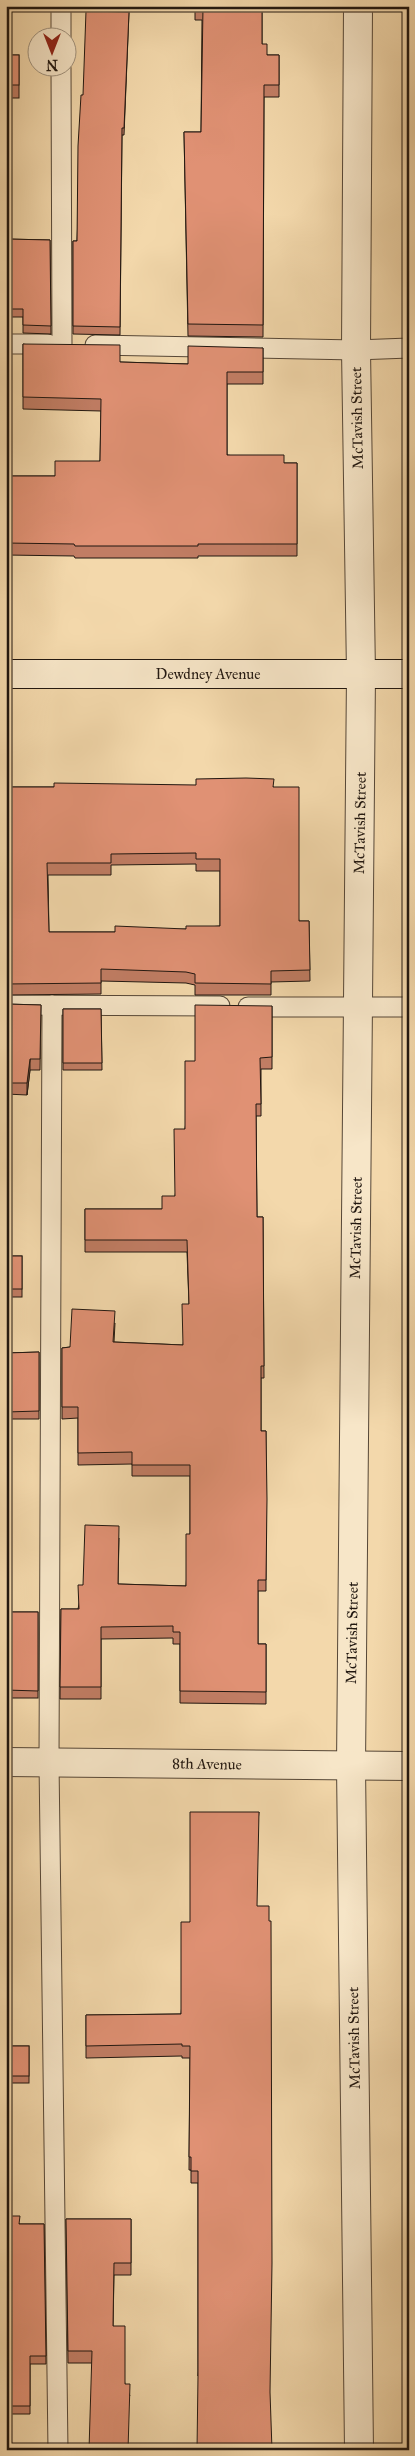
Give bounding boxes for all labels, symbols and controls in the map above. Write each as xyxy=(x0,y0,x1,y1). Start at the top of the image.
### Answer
north arrow xyxy=(28,28,78,78)
text: N xyxy=(46,56,58,73)
street label: McTavish Street xyxy=(347,366,367,469)
street label: Dewdney Avenue xyxy=(156,665,260,683)
street label: McTavish Street xyxy=(350,771,370,874)
street label: McTavish Street xyxy=(346,1176,366,1279)
street label: McTavish Street xyxy=(342,1581,362,1684)
street label: 8th Avenue xyxy=(172,1754,242,1774)
street label: McTavish Street xyxy=(344,1986,364,2089)

